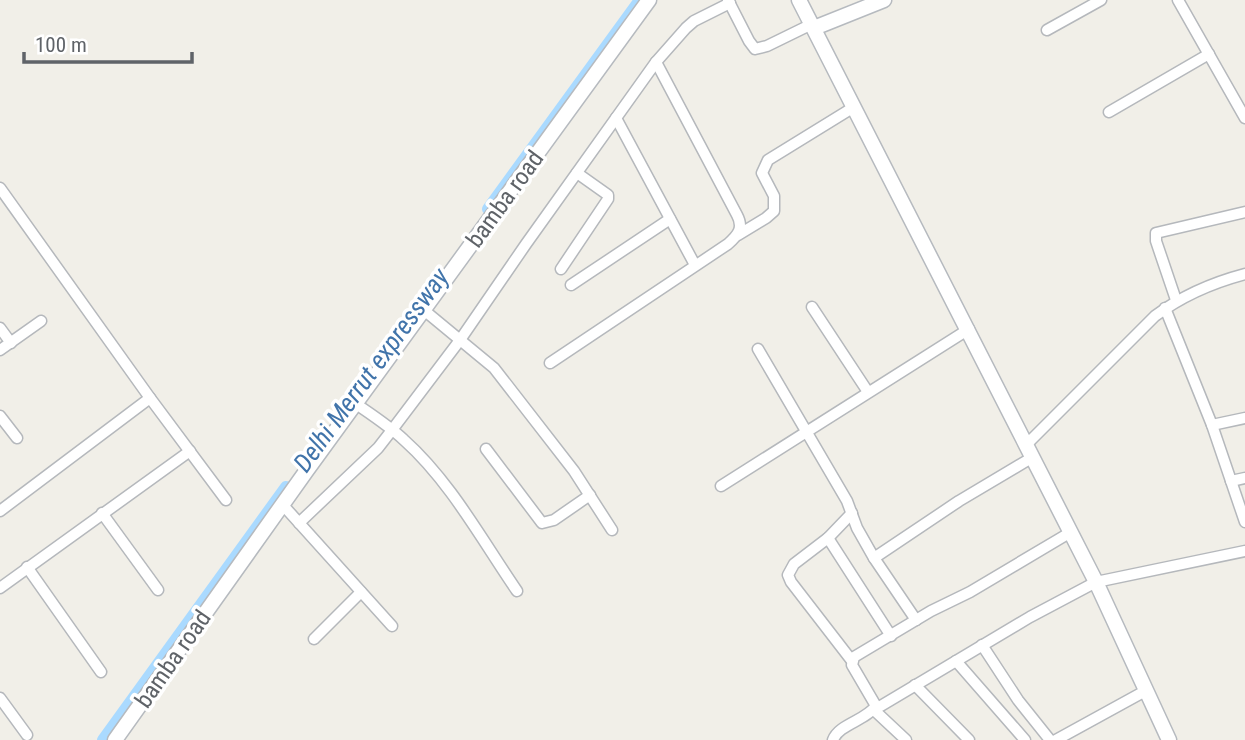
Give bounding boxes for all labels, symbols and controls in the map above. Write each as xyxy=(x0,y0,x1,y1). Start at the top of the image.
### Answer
scale bar xyxy=(24,21,192,65)
text: 100 m xyxy=(35,33,87,57)
street label: bamba road xyxy=(461,145,549,253)
water label: Delhi Merrut expressway xyxy=(287,261,456,478)
street label: bamba road xyxy=(129,605,217,713)

